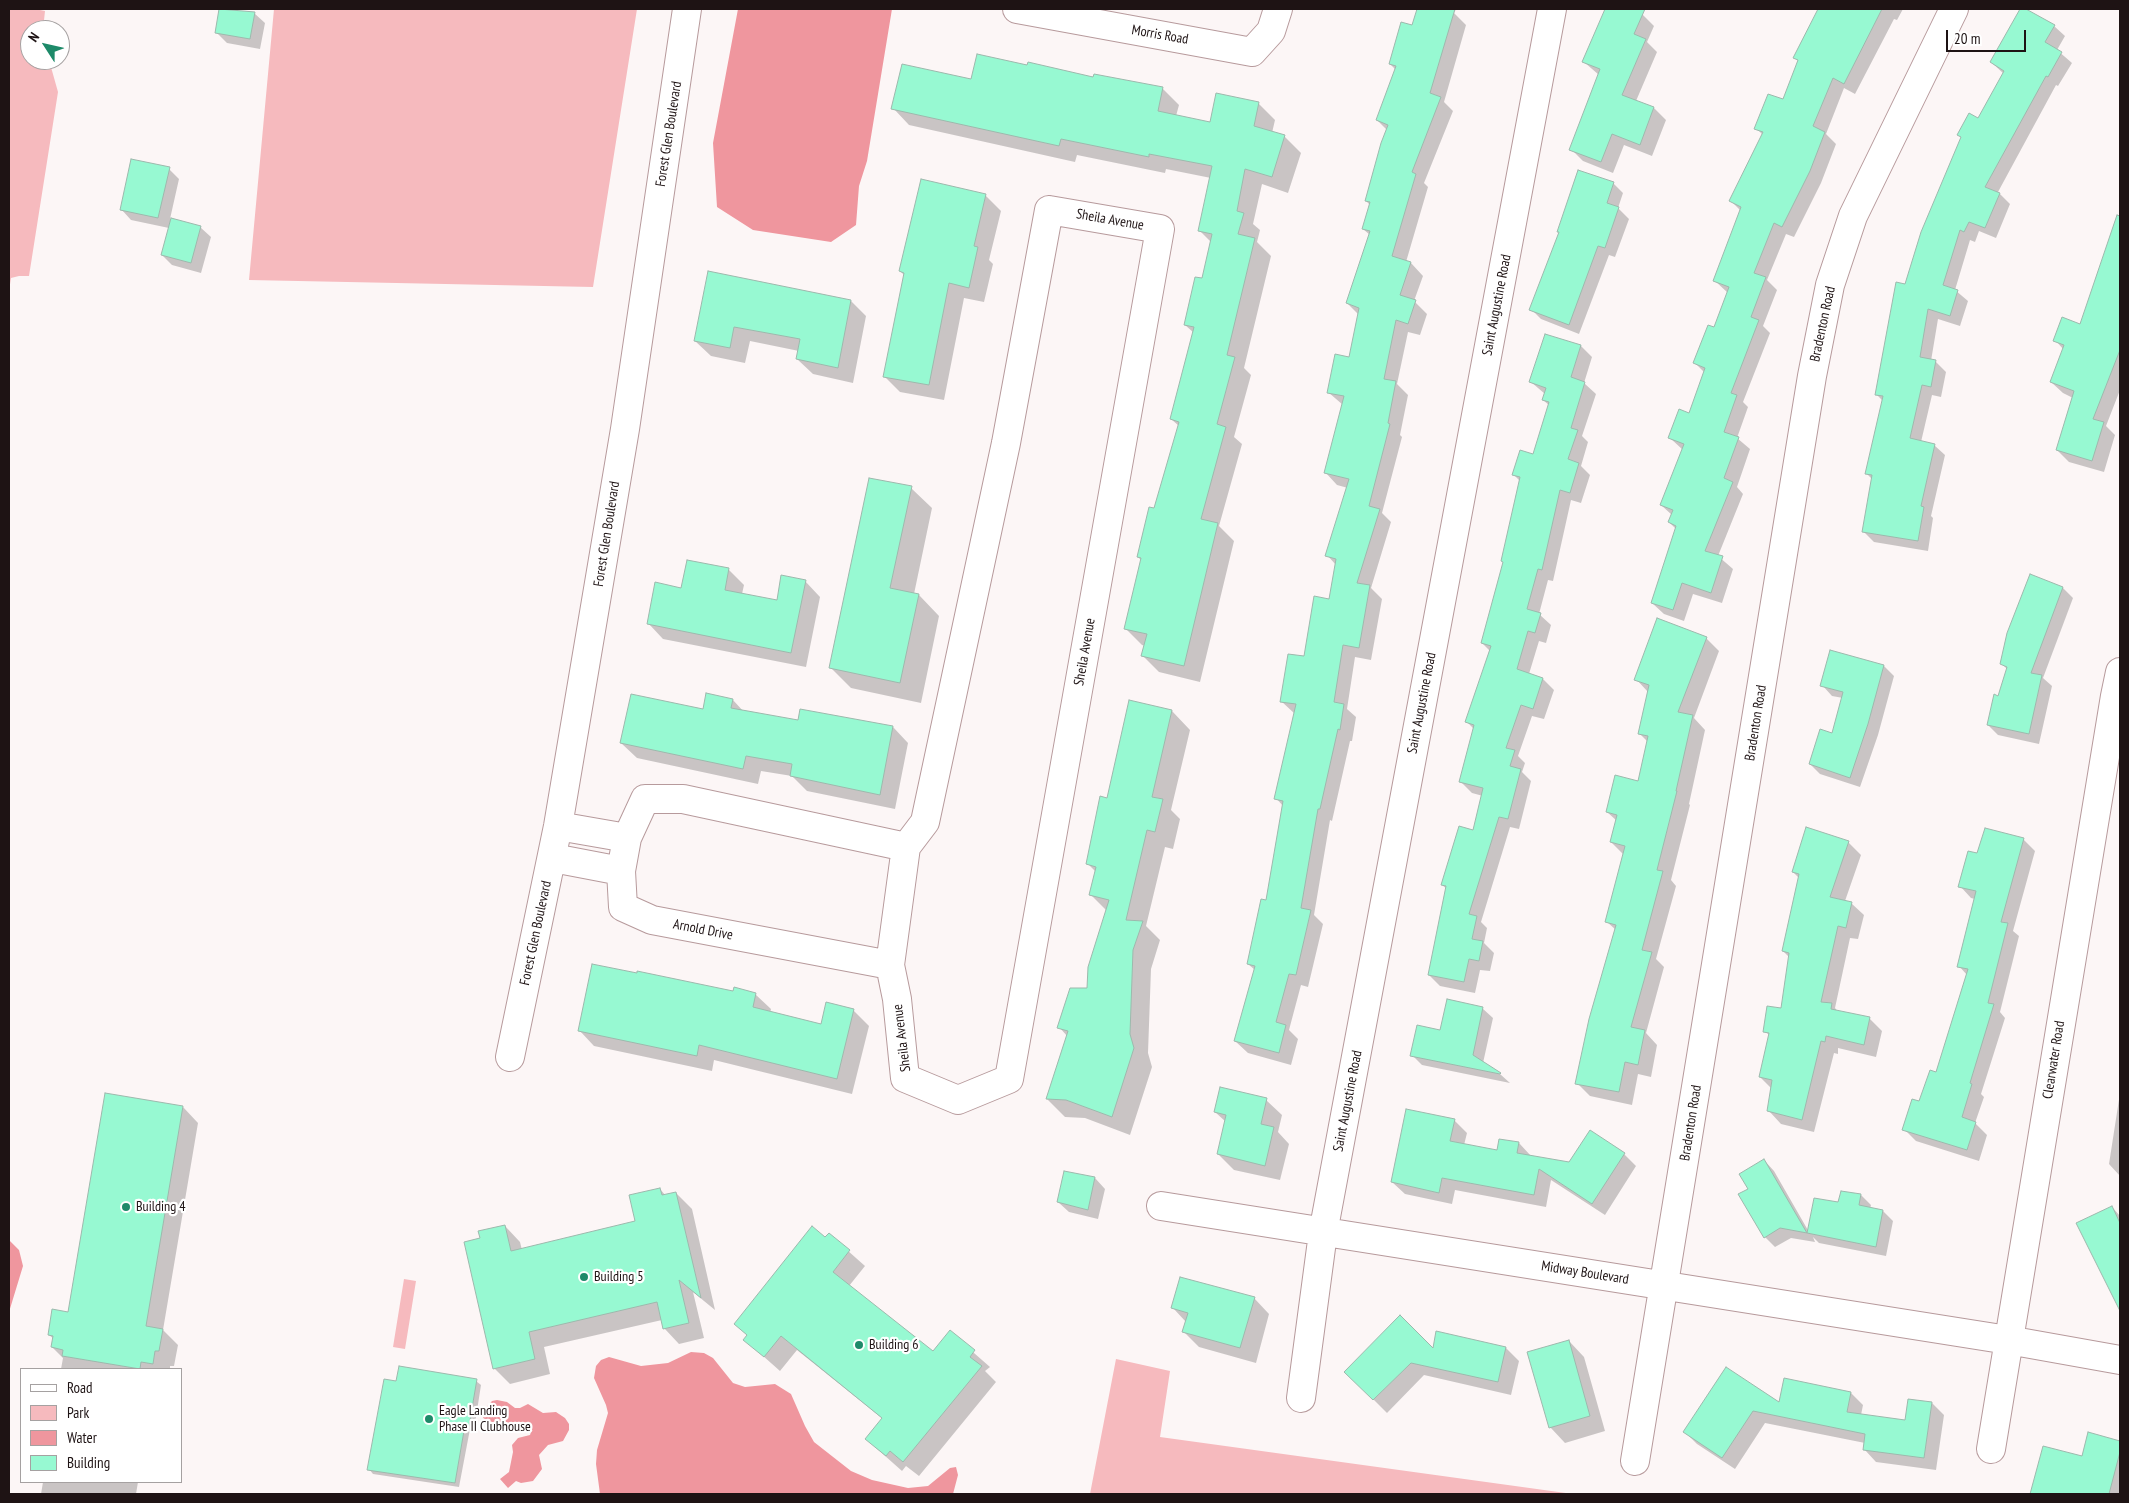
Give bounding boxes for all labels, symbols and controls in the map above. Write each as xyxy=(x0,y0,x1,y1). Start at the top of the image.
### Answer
north arrow xyxy=(20,20,70,70)
scale bar xyxy=(1949,20,2029,52)
street label: Morris Road xyxy=(1130,22,1190,48)
text: N xyxy=(24,29,43,45)
text: 20 m xyxy=(1954,29,1980,48)
street label: Forest Glen Boulevard xyxy=(652,80,686,188)
street label: Sheila Avenue xyxy=(1075,206,1145,234)
street label: Saint Augustine Road xyxy=(1479,253,1515,357)
street label: Bradenton Road xyxy=(1807,285,1839,363)
street label: Forest Glen Boulevard xyxy=(590,480,624,588)
street label: Sheila Avenue xyxy=(1071,617,1099,687)
street label: Saint Augustine Road xyxy=(1404,651,1440,755)
street label: Bradenton Road xyxy=(1742,684,1770,762)
street label: Forest Glen Boulevard xyxy=(517,879,555,987)
street label: Arnold Drive xyxy=(672,916,734,944)
street label: Sheila Avenue xyxy=(890,1003,914,1073)
street label: Clearwater Road xyxy=(2040,1020,2068,1100)
street label: Saint Augustine Road xyxy=(1330,1049,1366,1153)
street label: Bradenton Road xyxy=(1677,1084,1705,1162)
place label: Building 4 xyxy=(136,1199,186,1215)
marker: Building 4 xyxy=(120,1201,132,1213)
street label: Midway Boulevard xyxy=(1540,1258,1630,1288)
place label: Building 5 xyxy=(594,1269,644,1285)
marker: Building 5 xyxy=(578,1271,590,1283)
place label: Building 6 xyxy=(869,1337,919,1353)
marker: Building 6 xyxy=(853,1339,865,1351)
legend xyxy=(20,1368,182,1483)
text: Road xyxy=(67,1378,93,1397)
text: Park xyxy=(67,1403,89,1422)
place label: Eagle Landing Phase II Clubhouse xyxy=(439,1403,531,1435)
marker: Eagle Landing Phase II Clubhouse xyxy=(423,1413,435,1425)
text: Water xyxy=(67,1428,97,1447)
text: Building xyxy=(67,1453,110,1472)

